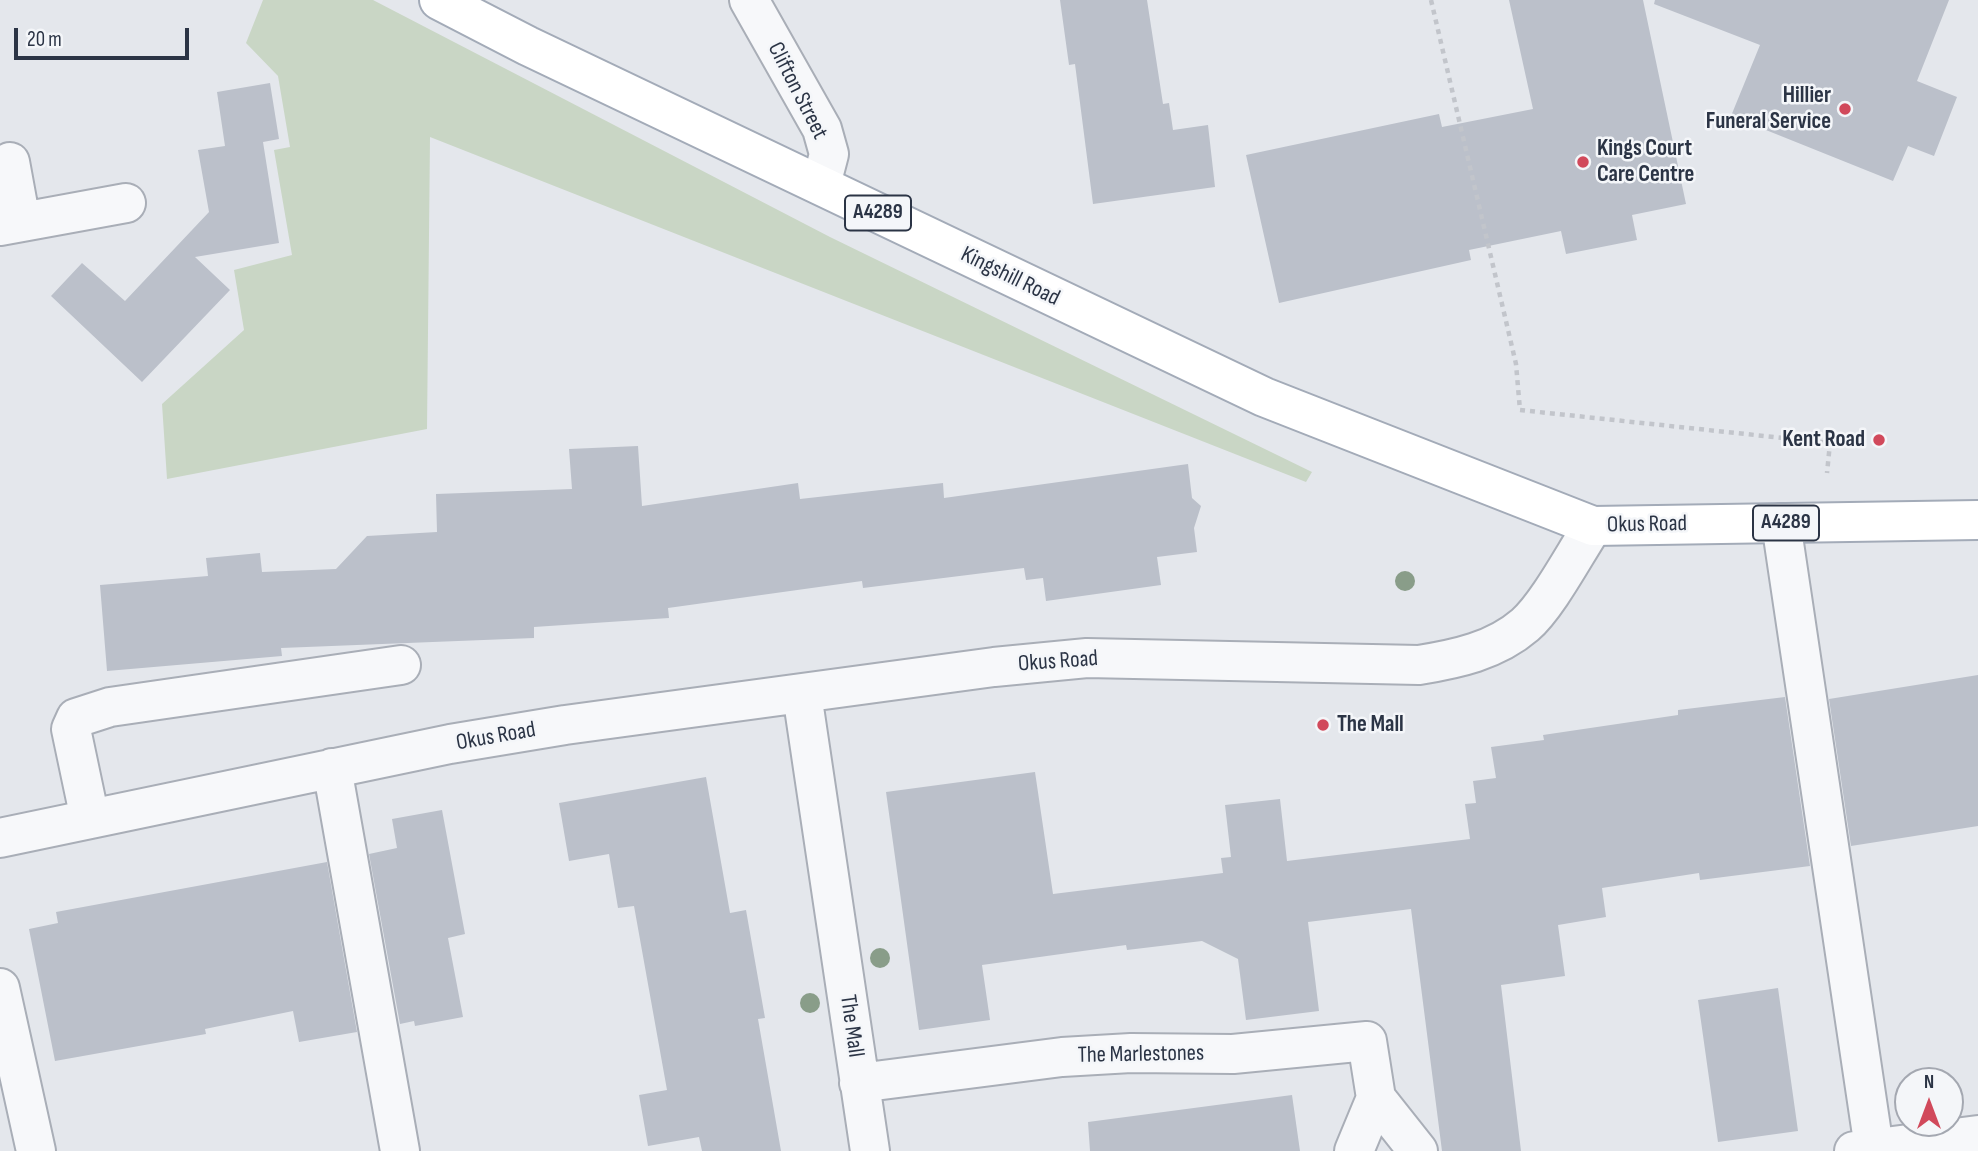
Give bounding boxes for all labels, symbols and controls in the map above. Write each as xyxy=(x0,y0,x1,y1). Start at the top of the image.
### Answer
scale bar xyxy=(18,14,192,58)
text: 20 m xyxy=(27,27,62,52)
street label: Clifton Street xyxy=(761,38,833,144)
place label: Hillier Funeral Service xyxy=(1706,82,1831,136)
marker: Hillier Funeral Service xyxy=(1837,101,1853,117)
place label: Kings Court Care Centre xyxy=(1597,135,1694,189)
marker: Kings Court Care Centre xyxy=(1575,154,1591,170)
road number: A4289 xyxy=(845,196,911,230)
street label: Kingshill Road xyxy=(956,241,1064,313)
place label: Kent Road xyxy=(1782,426,1865,454)
marker: Kent Road xyxy=(1871,432,1887,448)
road number: A4289 xyxy=(1753,505,1819,540)
street label: Okus Road xyxy=(1607,511,1687,539)
street label: Okus Road xyxy=(1017,645,1099,679)
place label: The Mall xyxy=(1337,711,1404,739)
street label: Okus Road xyxy=(454,716,538,758)
marker: The Mall xyxy=(1315,717,1331,733)
street label: The Mall xyxy=(833,993,869,1059)
street label: The Marlestones xyxy=(1078,1040,1204,1070)
north arrow xyxy=(1894,1067,1964,1137)
text: N xyxy=(1924,1071,1934,1094)

